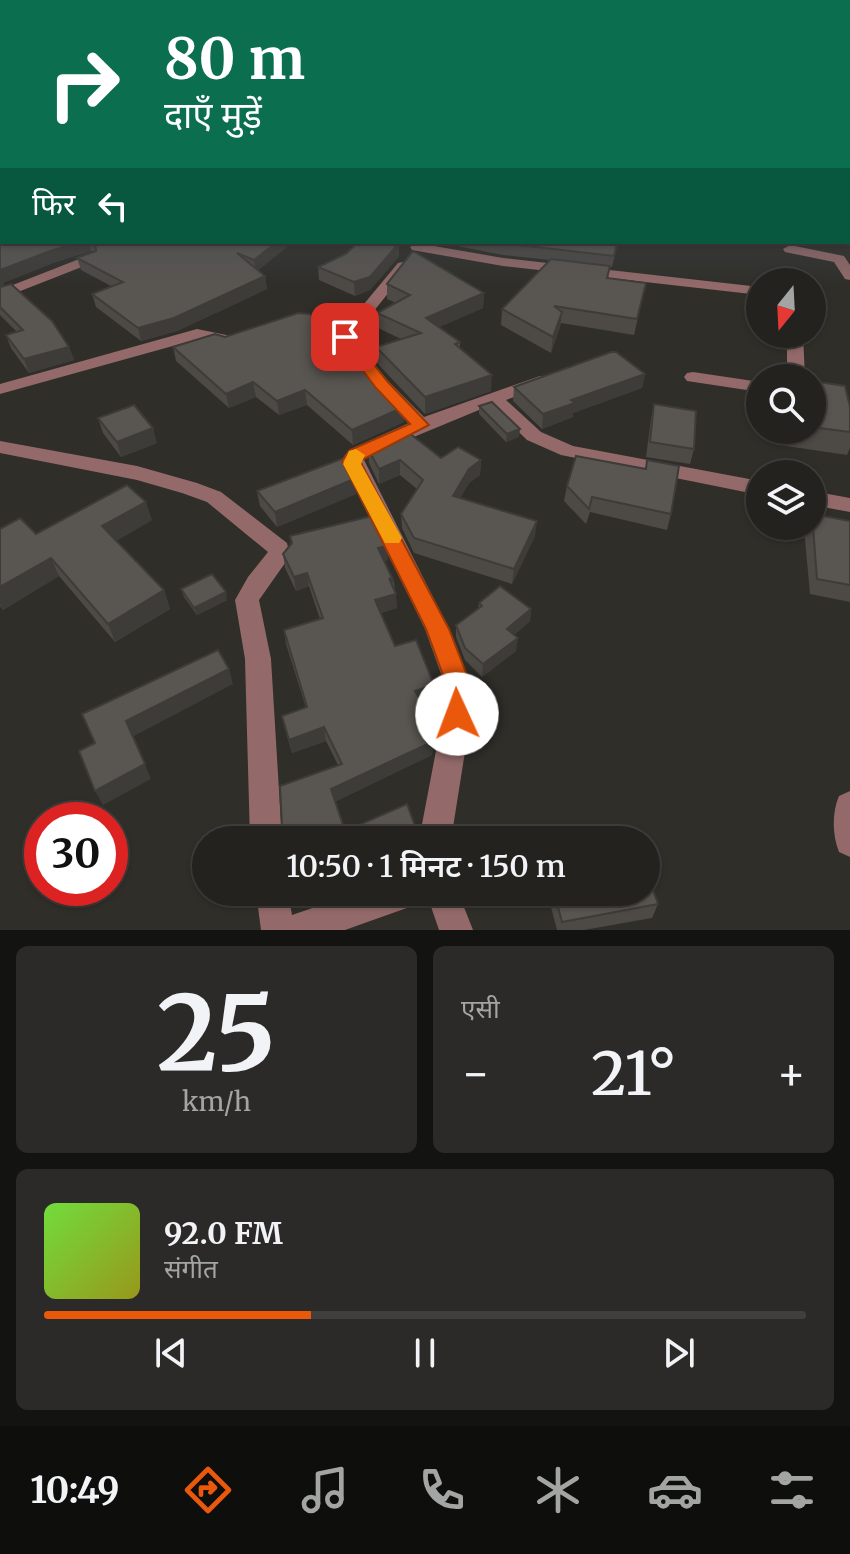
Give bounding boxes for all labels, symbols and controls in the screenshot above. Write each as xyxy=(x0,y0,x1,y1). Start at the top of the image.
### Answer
text: 80 m xyxy=(164,24,305,94)
icon: right xyxy=(32,32,136,136)
text: दाएँ मुड़ें xyxy=(164,93,262,138)
icon: left xyxy=(91,184,135,228)
text: फिर xyxy=(32,185,75,223)
north arrow xyxy=(746,268,826,348)
map controls xyxy=(746,268,826,540)
pin xyxy=(311,303,379,371)
icon: arrive xyxy=(323,315,367,359)
button: search xyxy=(746,364,826,444)
button: layers xyxy=(746,460,826,540)
position arrow xyxy=(415,672,499,756)
speed limit sign: 30 xyxy=(24,802,128,906)
text: 10:50 · 1 मिनट · 150 m xyxy=(286,847,566,885)
text: 25 xyxy=(157,968,276,1098)
text: एसी xyxy=(461,992,500,1025)
text: 21° xyxy=(591,1036,676,1111)
text: − xyxy=(461,1046,490,1101)
text: + xyxy=(777,1046,806,1101)
text: km/h xyxy=(182,1085,251,1118)
text: 92.0 FM xyxy=(164,1214,283,1252)
text: संगीत xyxy=(164,1252,218,1285)
icon: previous xyxy=(149,1331,193,1375)
icon: pause xyxy=(403,1331,447,1375)
icon: next xyxy=(657,1331,701,1375)
icon: directions xyxy=(180,1462,236,1518)
icon: music xyxy=(297,1462,353,1518)
icon: phone xyxy=(414,1462,470,1518)
icon: climate xyxy=(530,1462,586,1518)
icon: car xyxy=(647,1462,703,1518)
icon: filters xyxy=(764,1462,820,1518)
text: 10:49 xyxy=(30,1468,120,1513)

